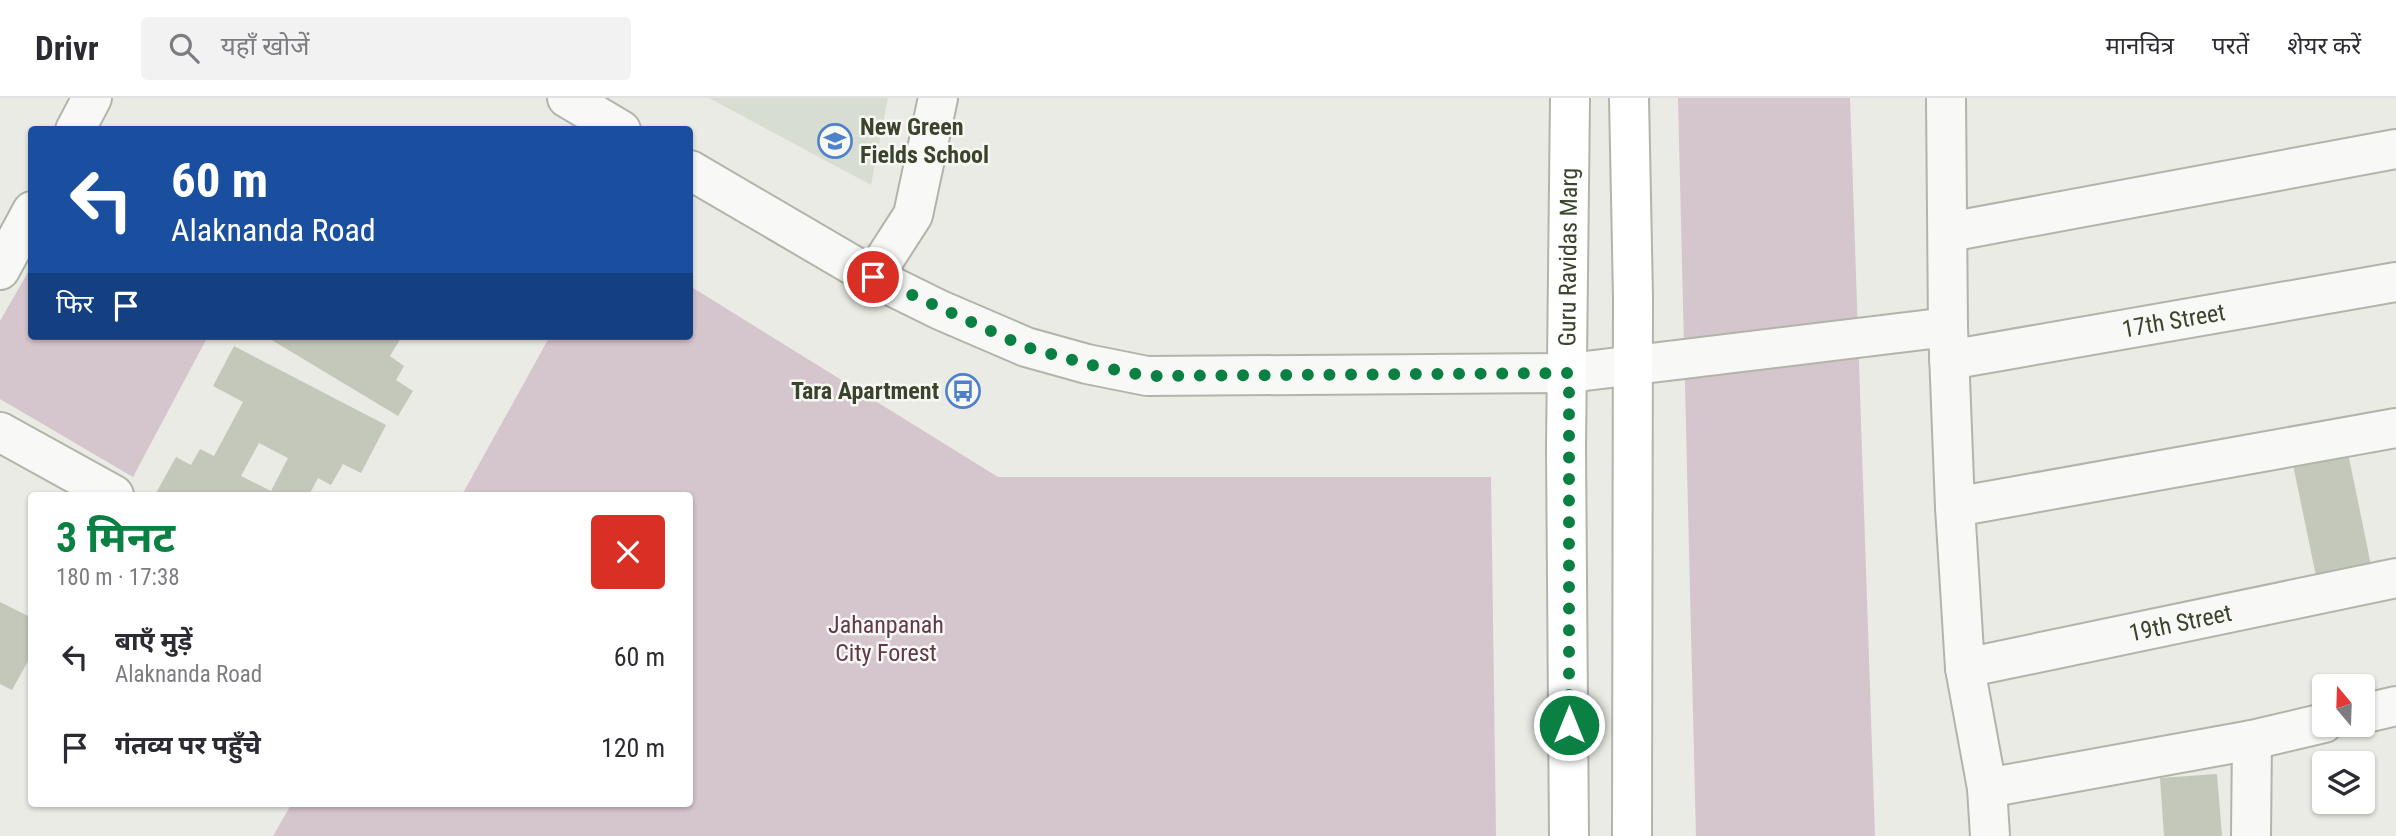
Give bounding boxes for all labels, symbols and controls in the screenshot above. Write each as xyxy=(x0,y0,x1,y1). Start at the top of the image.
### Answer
search box xyxy=(141,17,631,80)
text: Drivr xyxy=(35,29,99,68)
icon: search xyxy=(165,29,203,67)
text: यहाँ खोजें xyxy=(221,31,310,61)
text: मानचित्र xyxy=(2105,32,2174,60)
text: परतें xyxy=(2212,32,2249,60)
text: शेयर करें xyxy=(2287,32,2361,60)
place label: New Green Fields School xyxy=(860,113,989,169)
school or university icon: New Green Fields School xyxy=(816,122,854,160)
text: 60 m xyxy=(171,152,268,209)
icon: left xyxy=(56,154,147,245)
street label: Guru Ravidas Marg xyxy=(1553,168,1583,346)
text: Alaknanda Road xyxy=(171,211,376,249)
pin xyxy=(843,247,903,307)
icon: arrive xyxy=(854,258,892,296)
icon: arrive xyxy=(107,287,145,325)
text: फिर xyxy=(56,289,93,319)
street label: 17th Street xyxy=(2120,298,2227,344)
bus stop icon: Tara Apartment xyxy=(944,372,982,410)
place label: Tara Apartment xyxy=(791,377,939,405)
text: 3 मिनट xyxy=(56,513,175,562)
button: close xyxy=(591,515,665,589)
text: 180 m · 17:38 xyxy=(56,564,180,591)
street label: 19th Street xyxy=(2126,599,2234,647)
park label: Jahanpanah City Forest xyxy=(828,611,944,667)
text: बाएँ मुड़ें xyxy=(115,626,192,656)
icon: left xyxy=(56,638,94,676)
text: 60 m xyxy=(614,642,665,672)
text: Alaknanda Road xyxy=(115,661,262,688)
north arrow xyxy=(2312,674,2375,737)
map controls xyxy=(2312,674,2375,814)
position arrow xyxy=(1532,688,1606,762)
icon: arrive xyxy=(56,729,94,767)
text: गंतव्य पर पहुँचे xyxy=(115,730,261,760)
text: 120 m xyxy=(601,733,665,763)
button: layers xyxy=(2312,751,2375,814)

